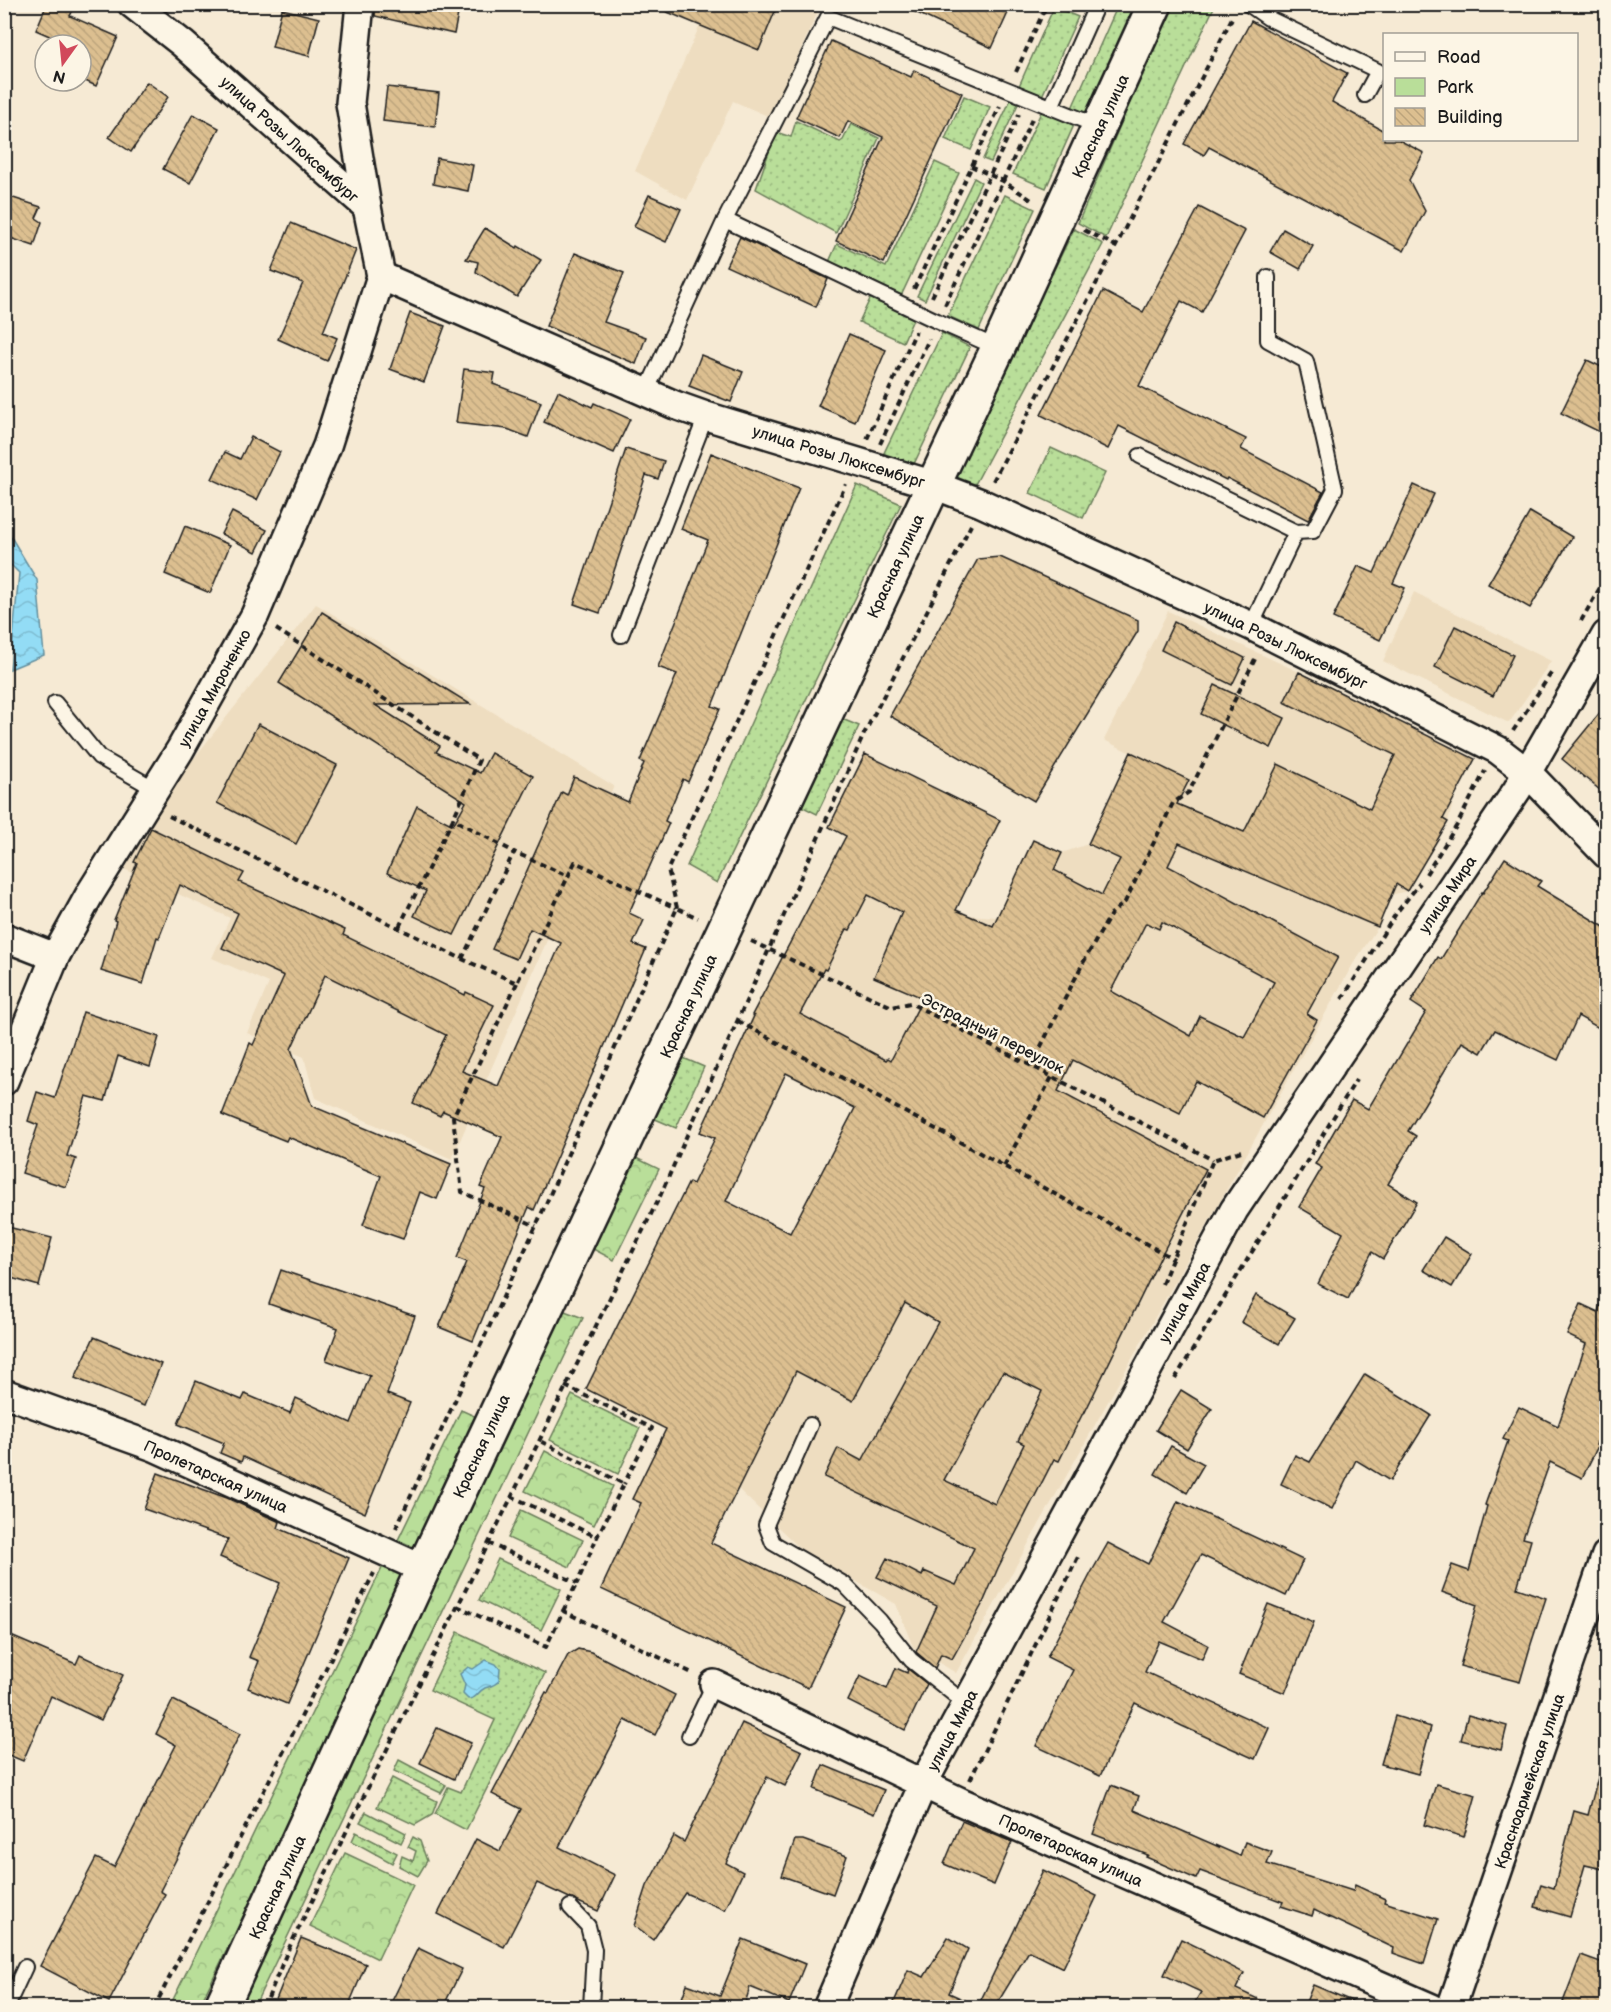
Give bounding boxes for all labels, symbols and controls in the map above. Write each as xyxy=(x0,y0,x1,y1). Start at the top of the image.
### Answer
north arrow xyxy=(33,33,93,93)
legend xyxy=(1383,33,1578,141)
text: Road xyxy=(1437,47,1481,68)
text: N xyxy=(51,65,68,87)
street label: Красная улица xyxy=(1069,71,1134,182)
street label: улица Розы Люксембург xyxy=(216,73,362,207)
text: Park xyxy=(1437,77,1473,98)
text: Building xyxy=(1437,107,1503,128)
street label: улица Розы Люксембург xyxy=(750,422,927,493)
street label: Красная улица xyxy=(864,511,929,622)
street label: улица Розы Люксембург xyxy=(1201,598,1370,694)
street label: улица Мироненко xyxy=(175,626,256,751)
street label: улица Мира xyxy=(1415,852,1481,937)
street label: Красная улица xyxy=(657,951,722,1062)
street label: Эстрадный переулок xyxy=(918,990,1067,1079)
street label: улица Мира xyxy=(1155,1259,1216,1346)
street label: Красная улица xyxy=(450,1391,515,1502)
street label: Пролетарская улица xyxy=(140,1437,291,1518)
street label: улица Мира xyxy=(924,1686,983,1775)
street label: Красноармейская улица xyxy=(1491,1691,1570,1872)
street label: Пролетарская улица xyxy=(995,1811,1146,1892)
street label: Красная улица xyxy=(246,1832,311,1943)

